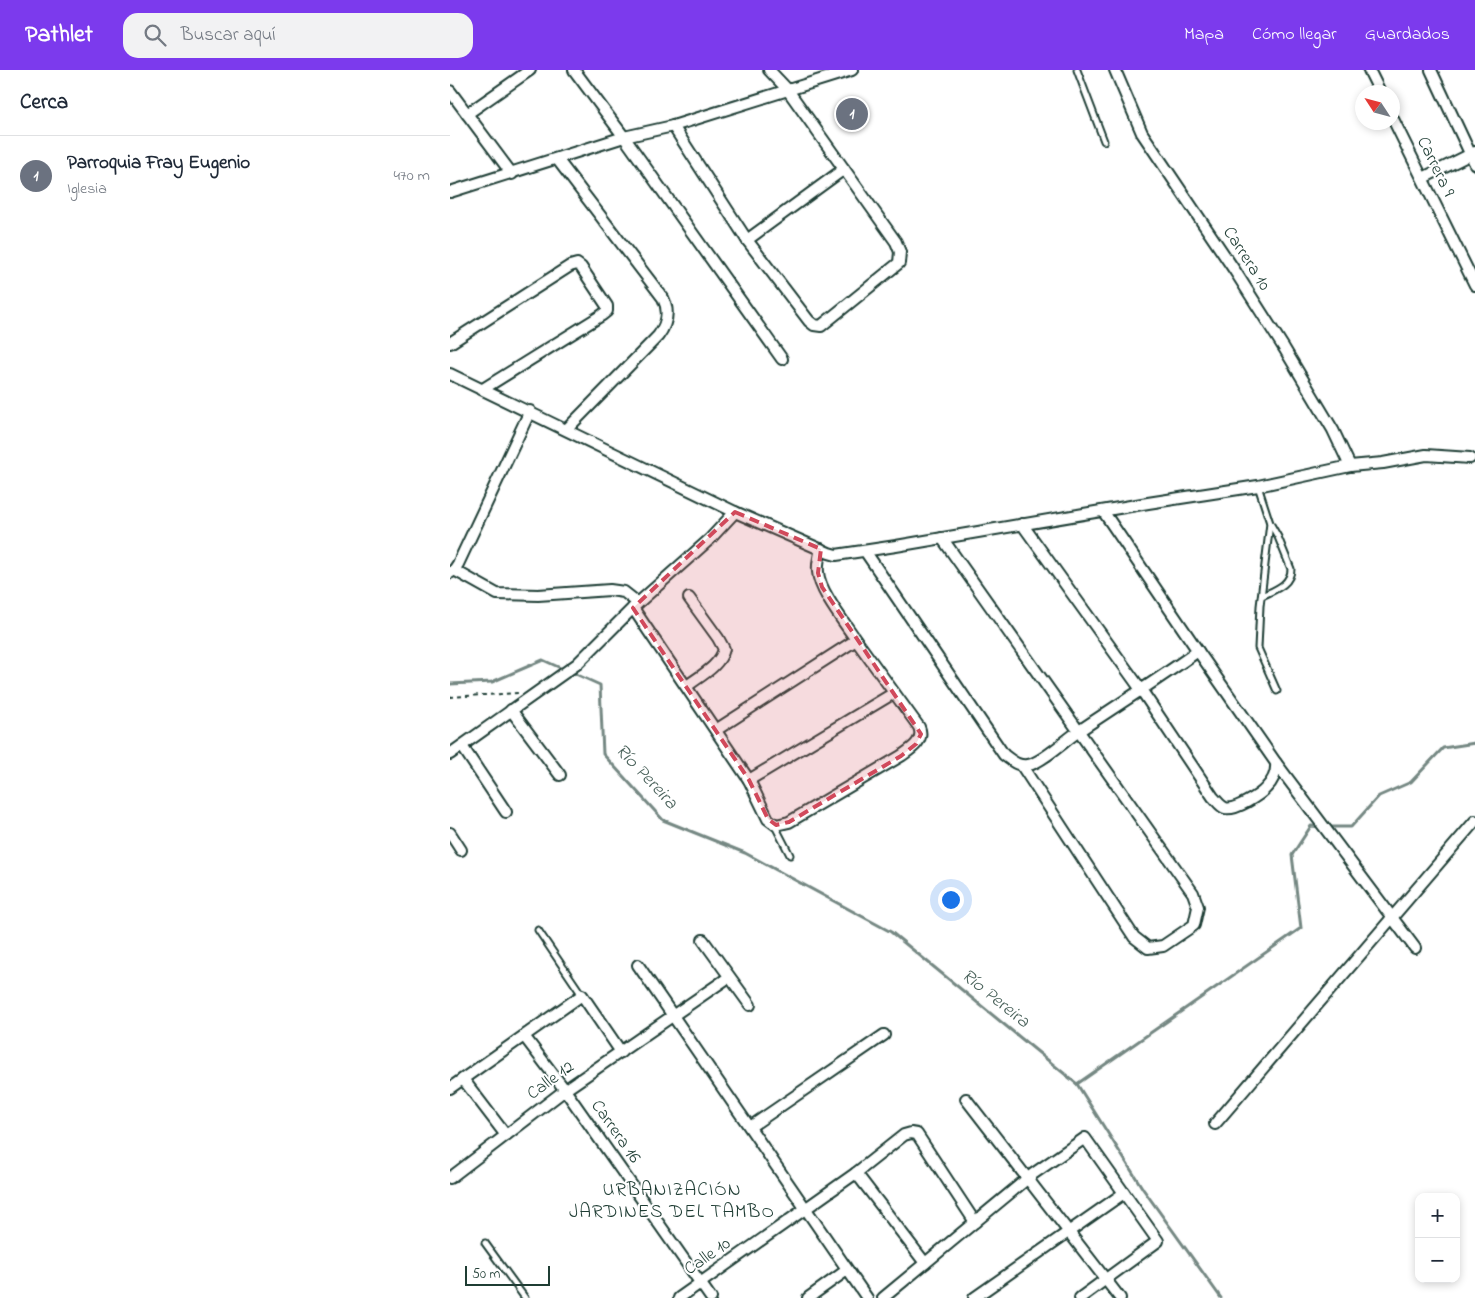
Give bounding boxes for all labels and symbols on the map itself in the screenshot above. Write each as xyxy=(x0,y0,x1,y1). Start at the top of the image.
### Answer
north arrow xyxy=(1355,85,1400,130)
pin: 1 xyxy=(836,95,868,133)
street label: Carrera 9 xyxy=(1409,133,1461,202)
street label: Carrera 10 xyxy=(1215,222,1277,297)
water label: Río Pereira xyxy=(609,738,684,816)
your location xyxy=(938,887,964,913)
water label: Río Pereira xyxy=(955,963,1036,1035)
street label: Calle 12 xyxy=(522,1055,580,1107)
street label: Carrera 16 xyxy=(584,1095,646,1169)
district label: URBANIZACIÓN JARDINES DEL TAMBO xyxy=(569,1177,775,1226)
street label: Calle 10 xyxy=(679,1231,737,1282)
scale bar xyxy=(465,1263,550,1286)

